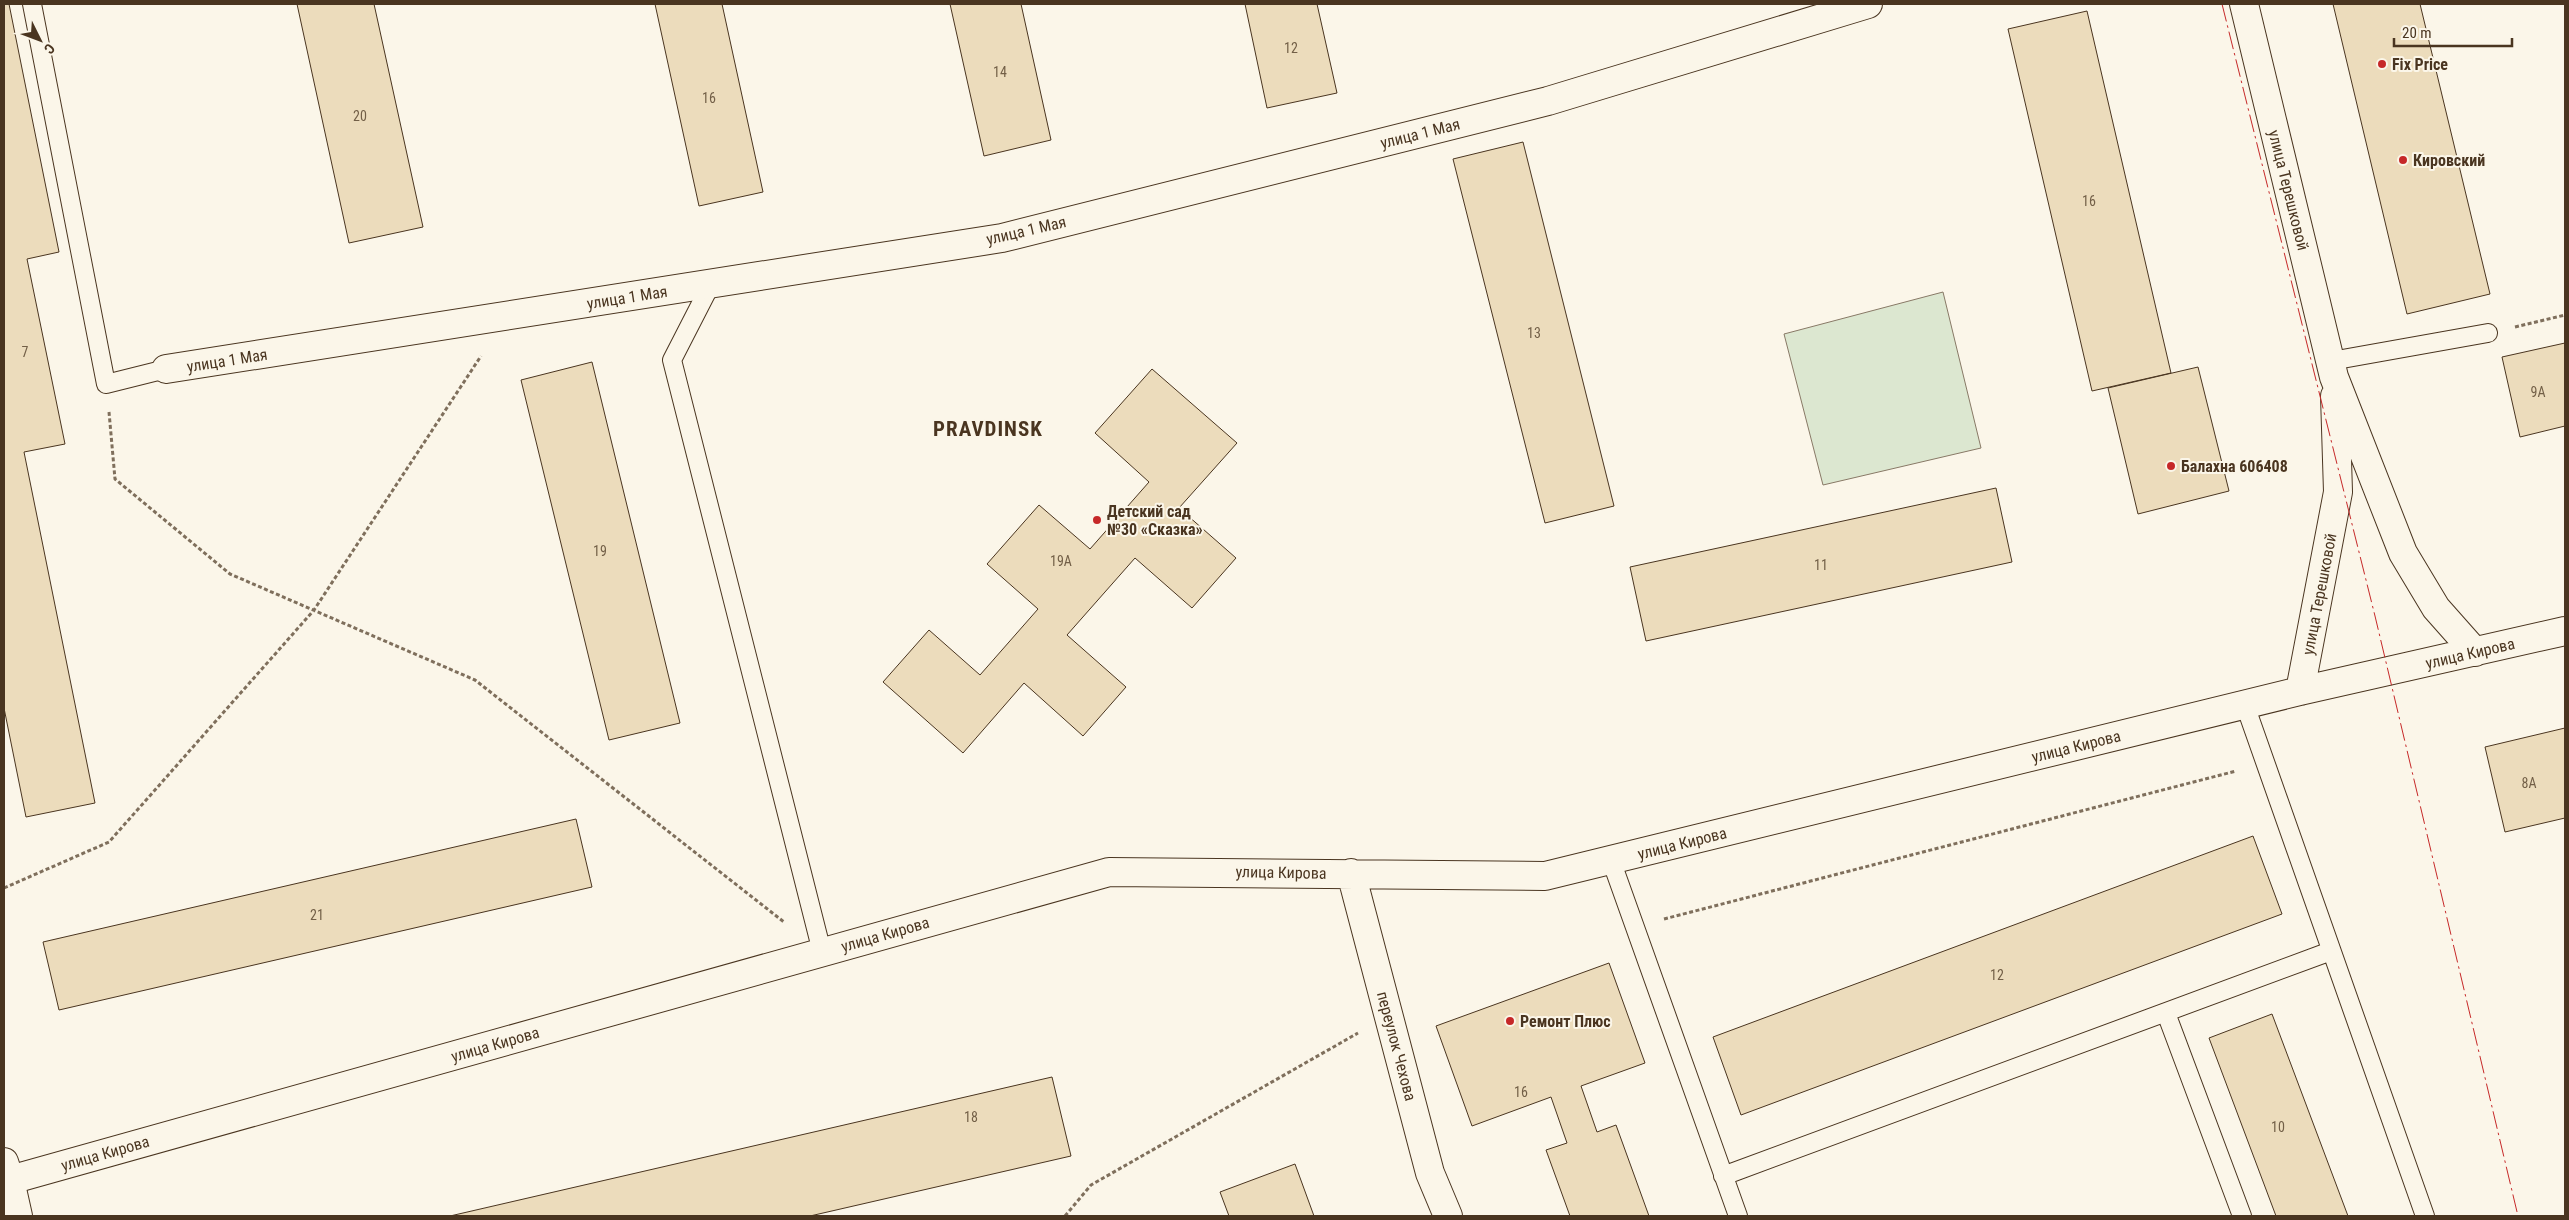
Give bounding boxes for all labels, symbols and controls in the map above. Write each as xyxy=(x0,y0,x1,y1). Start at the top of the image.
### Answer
north arrow xyxy=(15,15,65,65)
scale bar xyxy=(2394,15,2512,47)
text: 20 m xyxy=(2402,24,2432,42)
text: С xyxy=(41,40,58,57)
house number: 12 xyxy=(1284,40,1298,56)
place label: Fix Price xyxy=(2392,55,2448,74)
marker: Fix Price xyxy=(2376,58,2388,70)
house number: 14 xyxy=(993,64,1007,80)
house number: 16 xyxy=(702,90,716,106)
house number: 20 xyxy=(353,108,367,124)
street label: улица 1 Мая xyxy=(1378,114,1462,153)
street label: улица Терешковой xyxy=(2264,128,2313,252)
place label: Кировский xyxy=(2413,151,2485,170)
marker: Кировский xyxy=(2397,154,2409,166)
house number: 16 xyxy=(2082,193,2096,209)
street label: улица 1 Мая xyxy=(984,212,1068,249)
street label: улица 1 Мая xyxy=(585,282,669,313)
house number: 13 xyxy=(1527,325,1541,341)
house number: 7 xyxy=(22,344,29,360)
street label: улица 1 Мая xyxy=(185,345,269,376)
house number: 9А xyxy=(2531,384,2545,400)
district label: PRAVDINSK xyxy=(933,417,1043,441)
place label: Балахна 606408 xyxy=(2181,457,2288,476)
marker: Балахна 606408 xyxy=(2165,460,2177,472)
place label: Детский сад №30 «Сказка» xyxy=(1107,502,1203,539)
marker: Детский сад №30 «Сказка» xyxy=(1091,514,1103,526)
street label: улица Терешковой xyxy=(2298,532,2341,657)
house number: 19 xyxy=(593,543,607,559)
house number: 19А xyxy=(1050,553,1072,569)
house number: 11 xyxy=(1814,557,1828,573)
street label: улица Кирова xyxy=(2424,634,2517,673)
street label: улица Кирова xyxy=(2030,726,2123,767)
house number: 8А xyxy=(2522,775,2536,791)
street label: улица Кирова xyxy=(1636,823,1729,864)
street label: улица Кирова xyxy=(1235,862,1327,883)
house number: 21 xyxy=(310,907,324,923)
street label: улица Кирова xyxy=(839,913,931,956)
house number: 12 xyxy=(1990,967,2004,983)
street label: переулок Чехова xyxy=(1373,989,1420,1103)
place label: Ремонт Плюс xyxy=(1520,1012,1611,1031)
marker: Ремонт Плюс xyxy=(1504,1015,1516,1027)
street label: улица Кирова xyxy=(449,1023,541,1066)
house number: 16 xyxy=(1514,1084,1528,1100)
house number: 18 xyxy=(964,1109,978,1125)
house number: 10 xyxy=(2271,1119,2285,1135)
street label: улица Кирова xyxy=(59,1132,151,1175)

